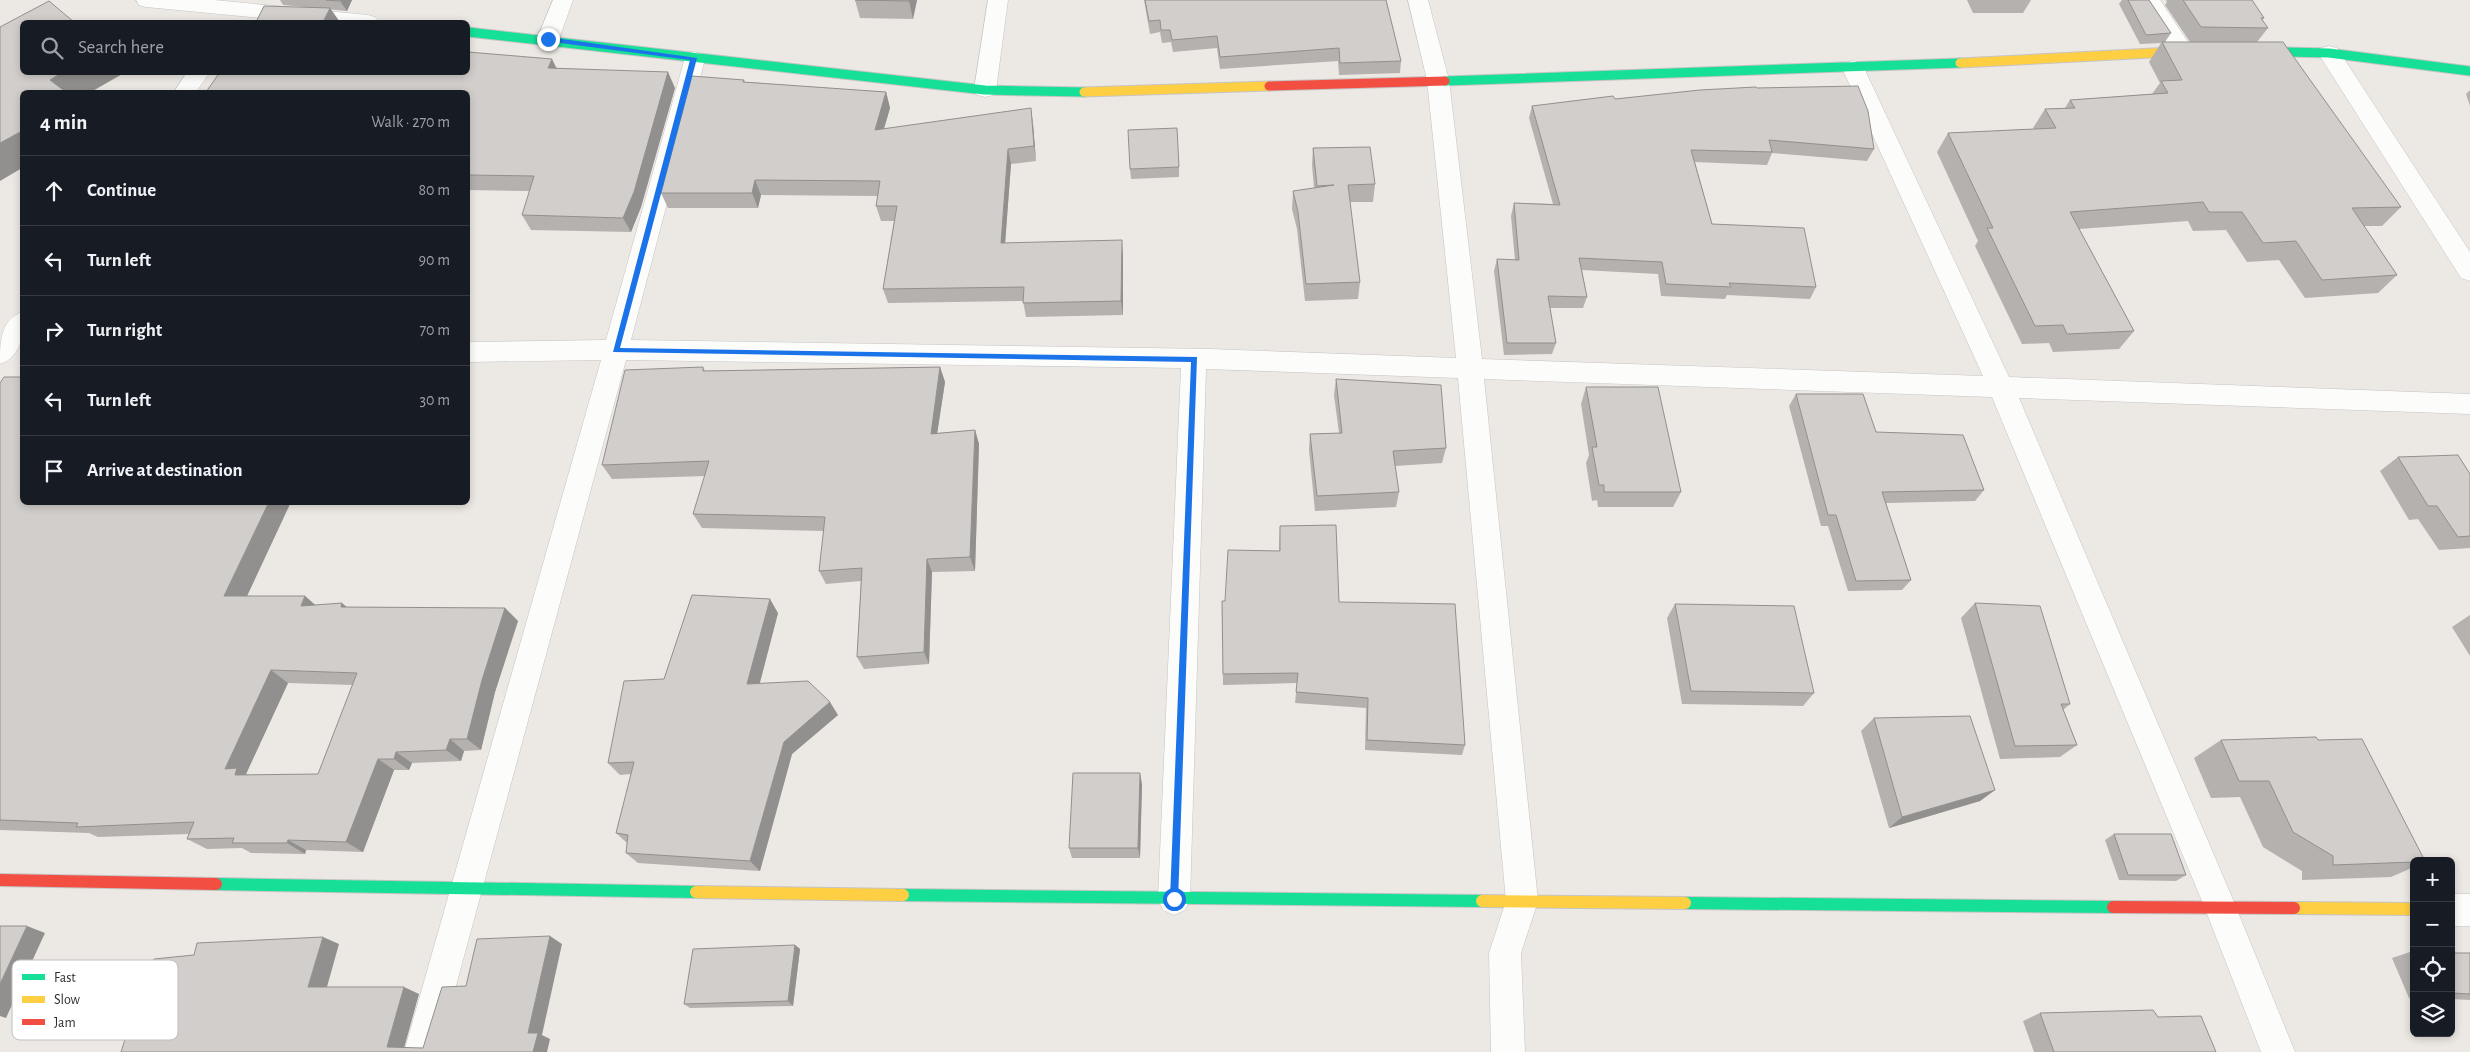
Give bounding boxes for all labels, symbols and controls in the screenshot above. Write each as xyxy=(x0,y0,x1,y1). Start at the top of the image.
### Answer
search box xyxy=(20,20,470,75)
route end xyxy=(537,28,560,51)
icon: search xyxy=(38,34,66,62)
text: Search here xyxy=(78,38,164,57)
text: 4 min xyxy=(40,112,87,133)
text: Walk · 270 m xyxy=(371,114,450,130)
icon: ahead xyxy=(40,177,68,205)
text: Continue xyxy=(87,181,156,200)
text: 80 m xyxy=(419,182,450,198)
icon: left xyxy=(40,247,68,275)
text: Turn left xyxy=(87,251,151,270)
text: 90 m xyxy=(419,252,450,268)
icon: right xyxy=(40,317,68,345)
text: Turn right xyxy=(87,321,162,340)
text: 70 m xyxy=(419,322,450,338)
icon: left xyxy=(40,387,68,415)
text: Turn left xyxy=(87,391,151,410)
text: 30 m xyxy=(420,392,450,408)
icon: arrive xyxy=(40,457,68,485)
text: Arrive at destination xyxy=(87,461,243,480)
map controls xyxy=(2410,857,2455,1037)
button: + xyxy=(2410,857,2455,902)
route start xyxy=(1163,888,1186,911)
button: − xyxy=(2410,902,2455,947)
button: locate xyxy=(2410,947,2455,992)
legend xyxy=(12,960,178,1040)
text: Fast xyxy=(54,971,76,985)
button: layers xyxy=(2410,992,2455,1037)
text: Slow xyxy=(54,993,81,1007)
text: Jam xyxy=(54,1016,76,1030)

